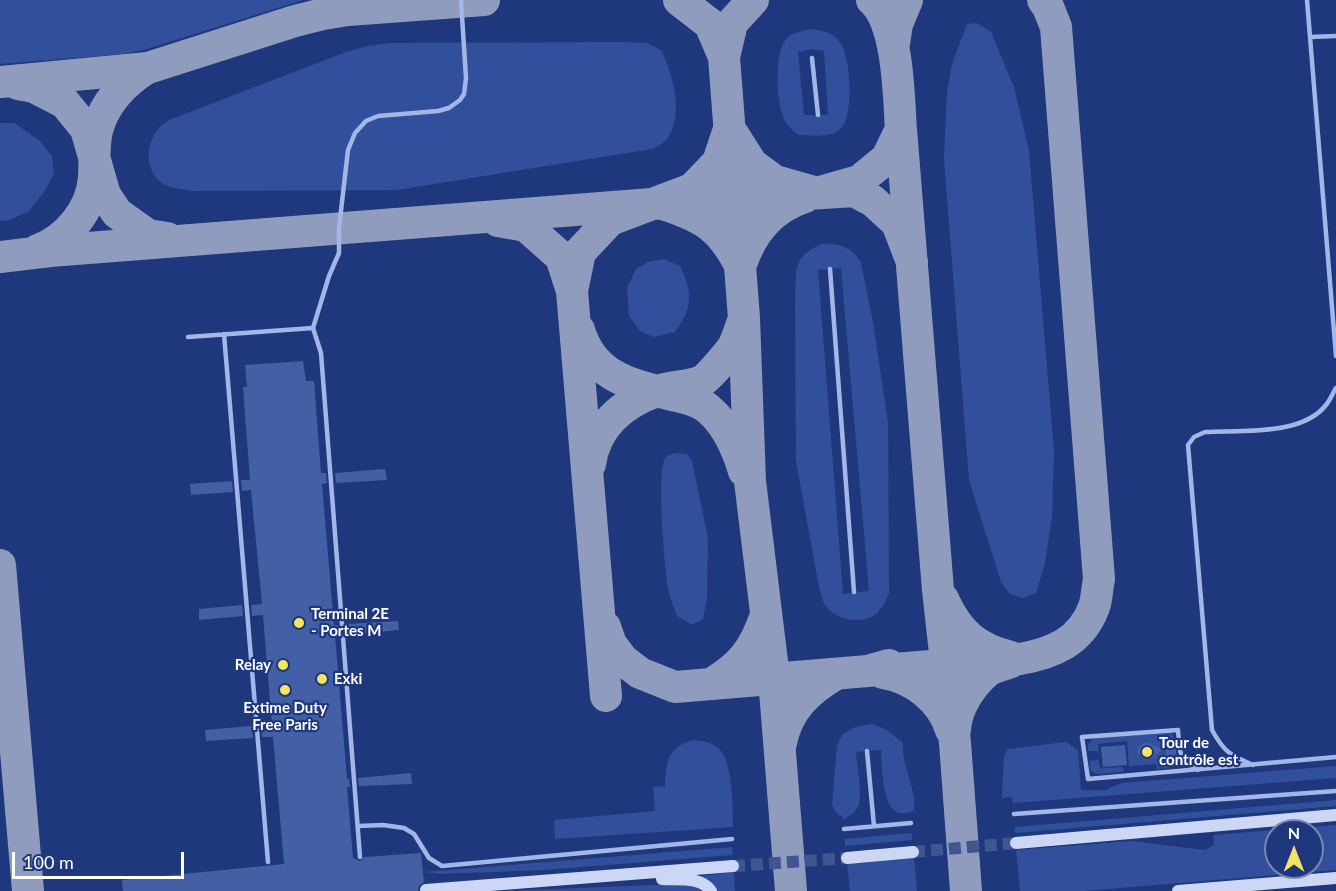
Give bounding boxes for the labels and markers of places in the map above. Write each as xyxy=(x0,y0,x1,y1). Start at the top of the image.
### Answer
place label: Terminal 2E - Portes M xyxy=(311,605,389,640)
marker: Terminal 2E - Portes M xyxy=(292,616,306,630)
place label: Relay xyxy=(235,656,271,674)
marker: Relay xyxy=(276,658,290,672)
place label: Exki xyxy=(334,670,362,688)
marker: Exki xyxy=(315,672,329,686)
marker: Extime Duty Free Paris xyxy=(278,683,292,697)
place label: Extime Duty Free Paris xyxy=(243,699,327,734)
place label: Tour de contrôle est xyxy=(1159,734,1238,769)
marker: Tour de contrôle est xyxy=(1140,745,1154,759)

